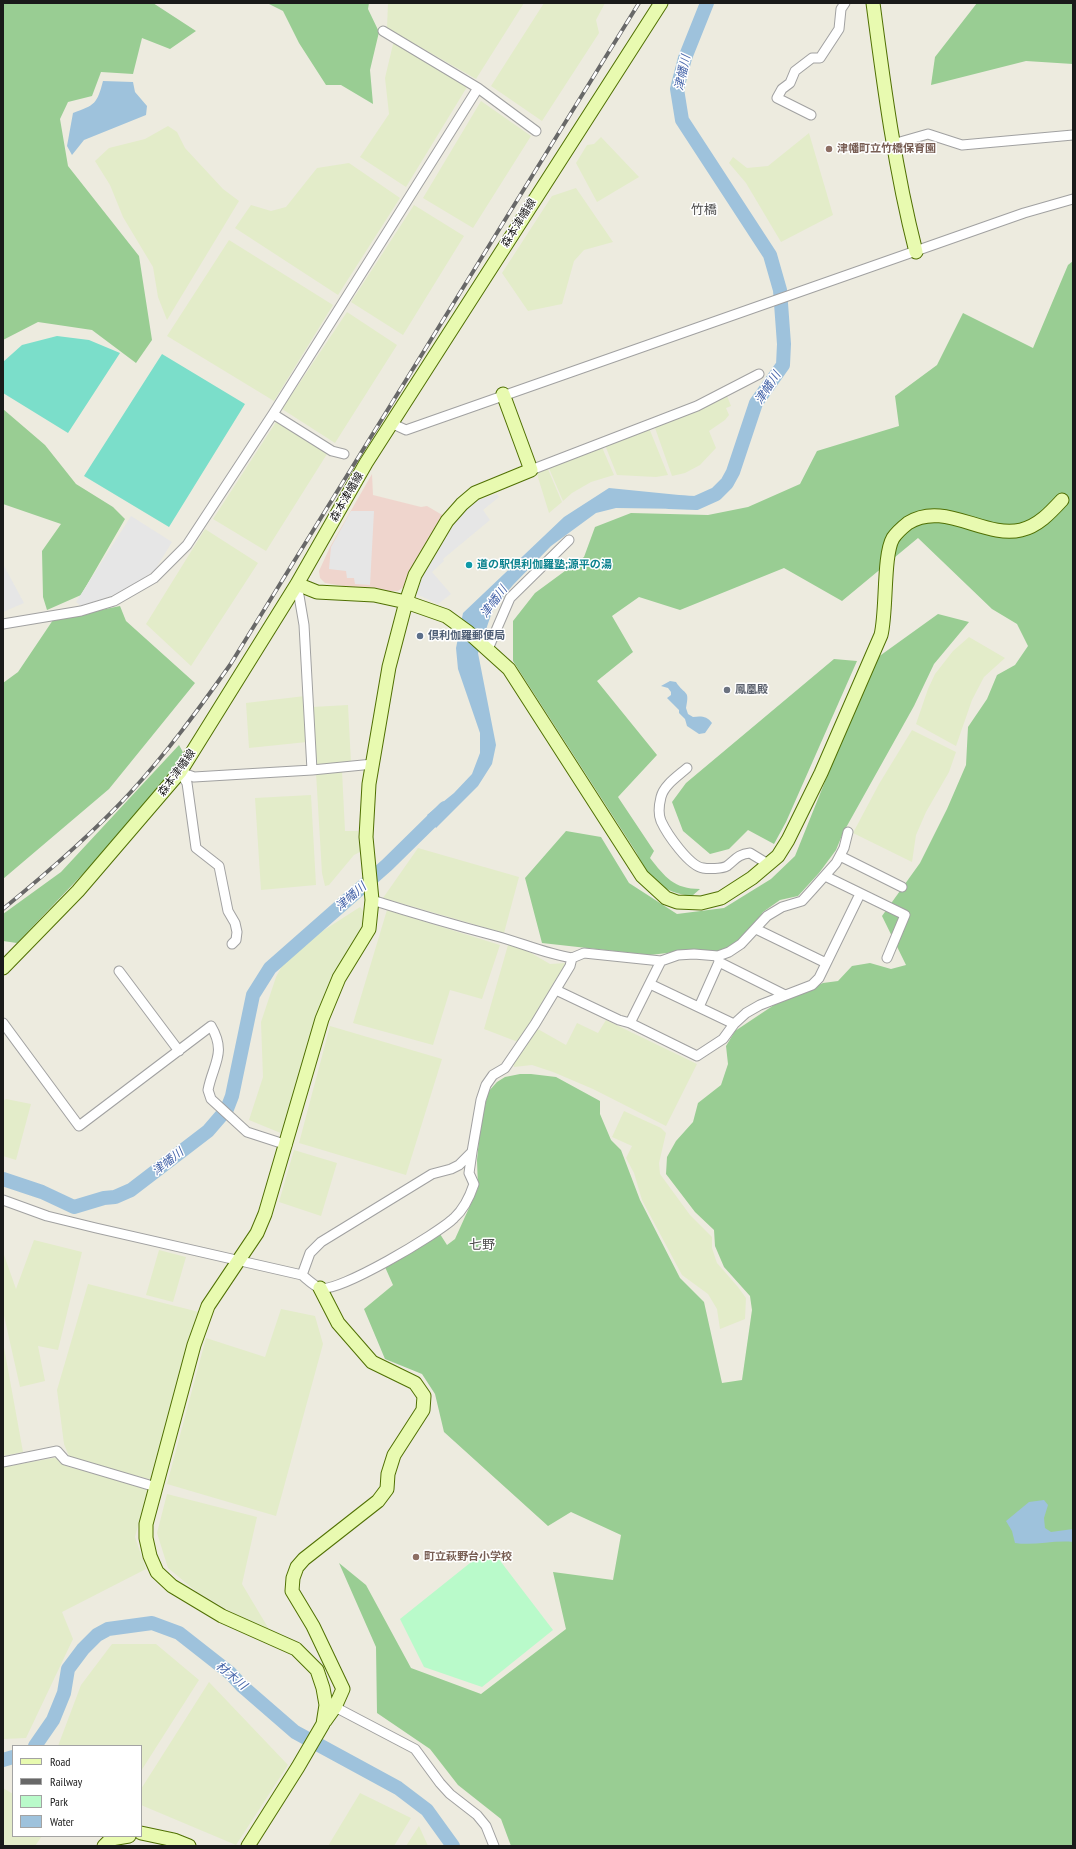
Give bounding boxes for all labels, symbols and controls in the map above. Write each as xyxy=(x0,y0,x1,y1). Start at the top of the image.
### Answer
water label: 津幡川 xyxy=(672,54,694,92)
place label: 津幡町立竹橋保育園 xyxy=(837,142,936,156)
marker: 津幡町立竹橋保育園 xyxy=(824,144,834,154)
street label: 森本津幡線 xyxy=(499,196,539,250)
district label: 竹橋 xyxy=(691,202,717,218)
water label: 津幡川 xyxy=(752,369,784,407)
street label: 森本津幡線 xyxy=(328,470,366,524)
place label: 道の駅倶利伽羅塾;源平の湯 xyxy=(477,558,612,572)
marker: 道の駅倶利伽羅塾;源平の湯 xyxy=(464,560,474,570)
water label: 津幡川 xyxy=(477,583,511,621)
place label: 倶利伽羅郵便局 xyxy=(428,629,505,643)
marker: 倶利伽羅郵便局 xyxy=(415,631,425,641)
place label: 鳳凰殿 xyxy=(735,683,768,697)
marker: 鳳凰殿 xyxy=(722,685,732,695)
street label: 森本津幡線 xyxy=(155,747,199,799)
water label: 津幡川 xyxy=(333,880,369,914)
water label: 津幡川 xyxy=(149,1145,187,1179)
district label: 七野 xyxy=(469,1237,495,1253)
place label: 町立萩野台小学校 xyxy=(424,1550,512,1564)
marker: 町立萩野台小学校 xyxy=(411,1552,421,1562)
water label: 材木川 xyxy=(213,1659,249,1693)
legend xyxy=(12,1745,142,1837)
text: Road xyxy=(50,1754,70,1769)
text: Railway xyxy=(50,1774,82,1789)
text: Park xyxy=(50,1794,68,1809)
text: Water xyxy=(50,1814,74,1829)

